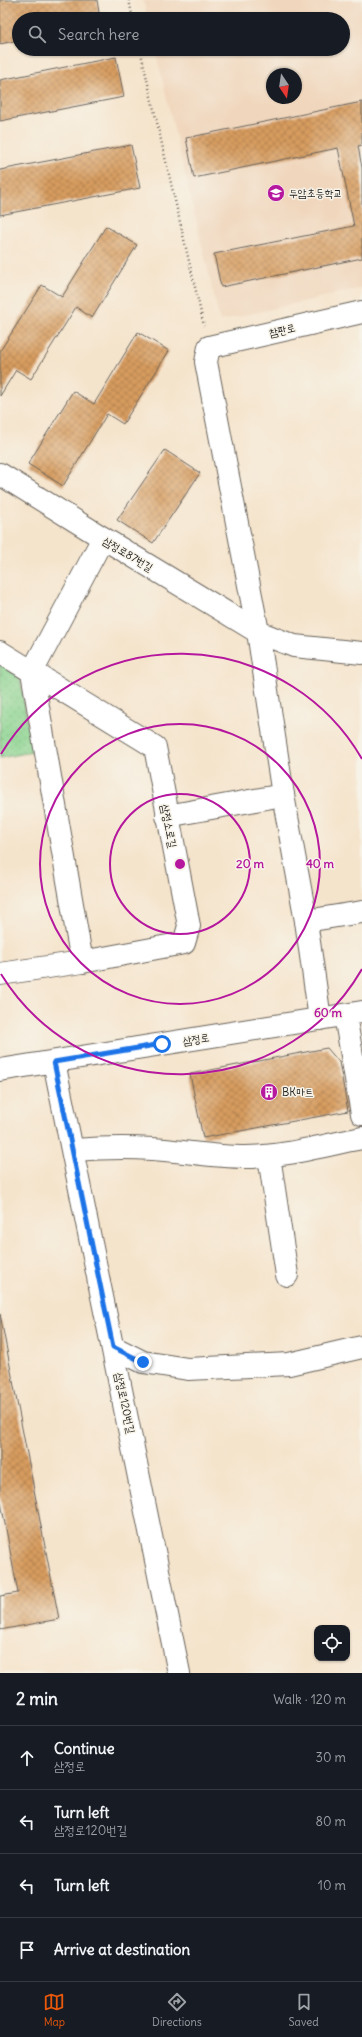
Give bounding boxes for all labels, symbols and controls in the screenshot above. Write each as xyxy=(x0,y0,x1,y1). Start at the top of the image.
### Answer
search box xyxy=(12,12,350,56)
icon: search xyxy=(26,23,48,45)
text: Search here xyxy=(58,25,139,44)
north arrow xyxy=(266,68,302,104)
school or university icon: 두암초등학교 xyxy=(266,183,286,203)
place label: 두암초등학교 xyxy=(289,186,342,200)
street label: 참판로 xyxy=(267,320,297,340)
street label: 삼정로87번길 xyxy=(100,534,156,574)
street label: 삼정소로길 xyxy=(158,803,180,849)
text: 20 m xyxy=(236,856,264,871)
text: 40 m xyxy=(306,856,335,871)
centre of rings xyxy=(173,857,187,871)
text: 60 m xyxy=(314,1005,343,1020)
street label: 삼정로 xyxy=(182,1030,210,1048)
route start xyxy=(153,1035,171,1053)
building icon: BK마트 xyxy=(259,1082,279,1102)
place label: BK마트 xyxy=(282,1085,314,1099)
route end xyxy=(134,1353,152,1371)
street label: 삼정로120번길 xyxy=(112,1371,138,1435)
map controls xyxy=(314,1625,350,1661)
button: locate xyxy=(314,1625,350,1661)
text: 2 min xyxy=(16,1688,58,1710)
text: Walk · 120 m xyxy=(273,1691,346,1708)
text: Continue xyxy=(54,1739,115,1758)
icon: ahead xyxy=(16,1747,38,1769)
text: 30 m xyxy=(316,1749,346,1766)
text: 삼정로 xyxy=(54,1758,85,1775)
text: Turn left xyxy=(54,1803,109,1822)
icon: left xyxy=(16,1811,38,1833)
text: 80 m xyxy=(315,1813,346,1830)
text: 삼정로120번길 xyxy=(54,1822,127,1839)
icon: left xyxy=(16,1875,38,1897)
text: Turn left xyxy=(54,1876,109,1895)
text: 10 m xyxy=(318,1877,346,1894)
icon: arrive xyxy=(16,1939,38,1961)
text: Arrive at destination xyxy=(54,1940,190,1959)
tab: Map xyxy=(43,1991,65,2029)
tab: Directions xyxy=(152,1991,202,2029)
tab: Saved xyxy=(288,1991,319,2029)

